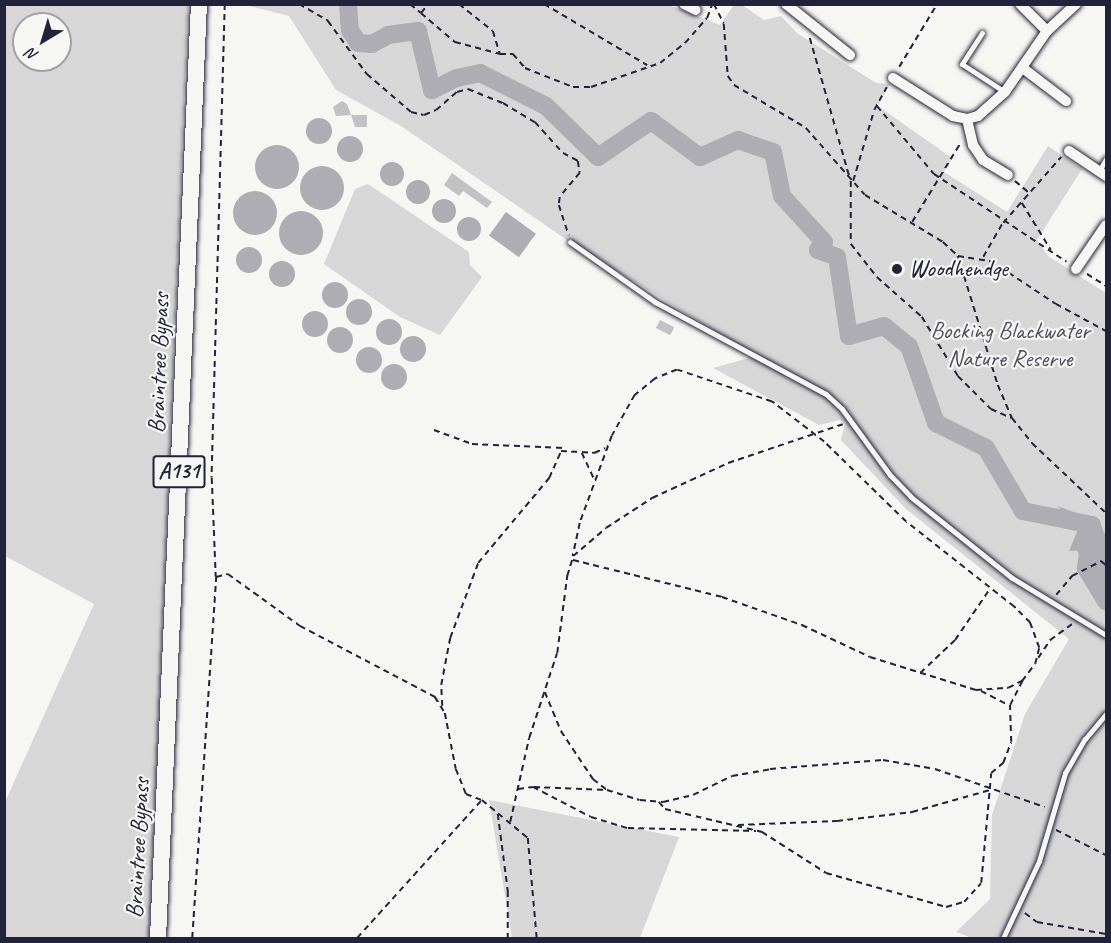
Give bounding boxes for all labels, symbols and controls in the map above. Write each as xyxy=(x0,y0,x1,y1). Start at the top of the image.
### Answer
north arrow xyxy=(12,12,72,72)
text: N xyxy=(22,44,42,66)
place label: Woodhendge xyxy=(909,255,1008,283)
marker: Woodhendge xyxy=(890,262,904,276)
street label: Braintree Bypass xyxy=(142,292,176,434)
park label: Bocking Blackwater Nature Reserve xyxy=(931,317,1089,373)
road number: A131 xyxy=(152,453,206,491)
street label: Braintree Bypass xyxy=(120,777,156,919)

